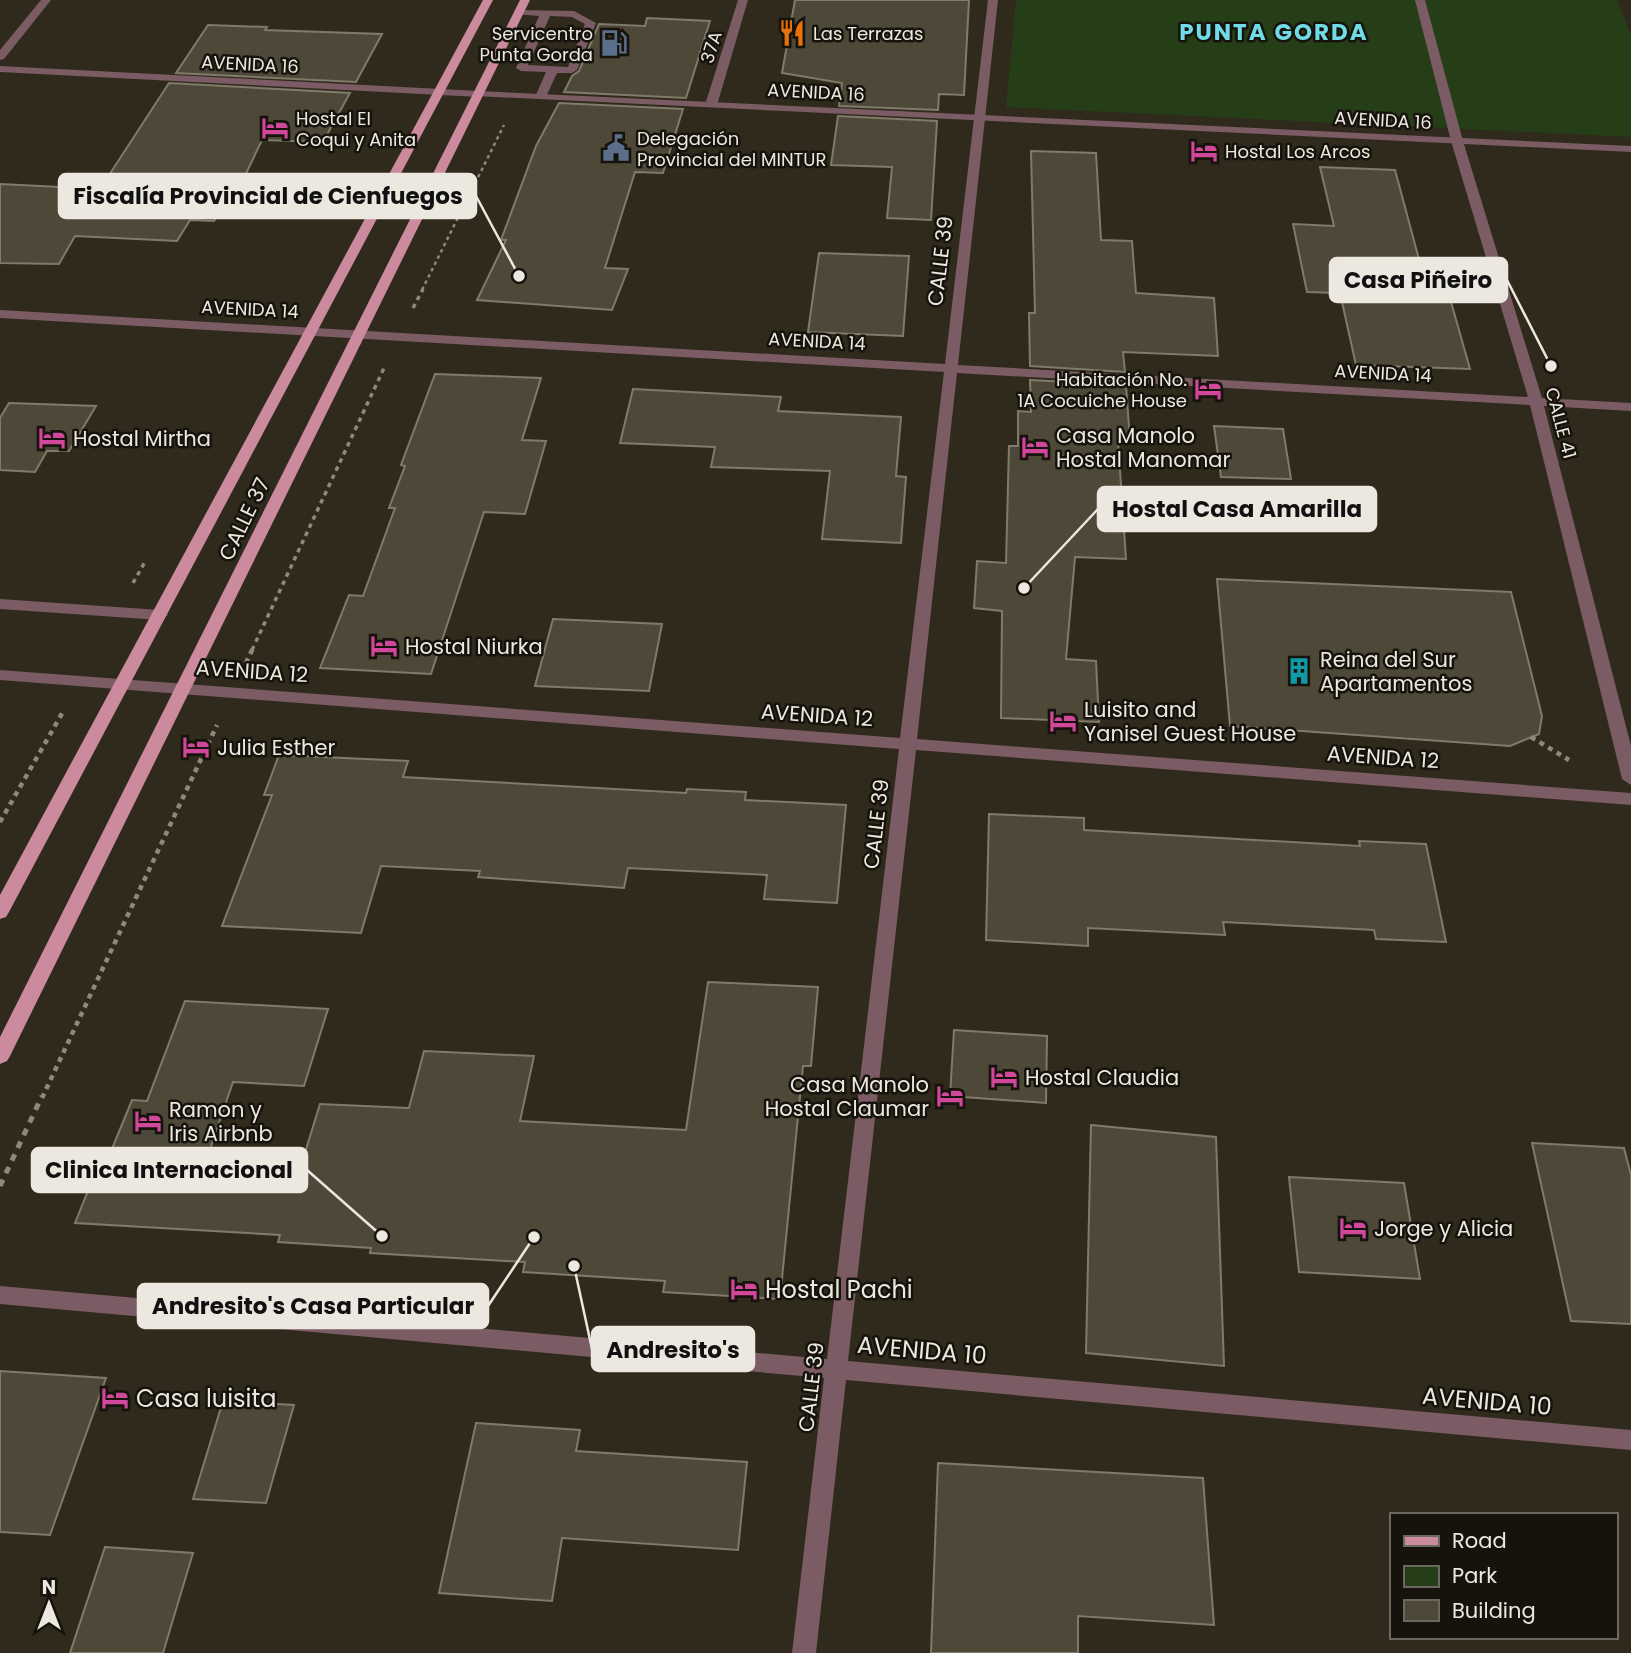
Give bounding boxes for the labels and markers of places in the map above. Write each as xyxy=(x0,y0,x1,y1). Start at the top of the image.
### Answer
restaurant icon: Las Terrazas xyxy=(777,18,807,48)
place label: Servicentro Punta Gorda xyxy=(479,21,593,67)
place label: Las Terrazas xyxy=(813,21,923,46)
fuel station icon: Servicentro Punta Gorda xyxy=(599,28,629,58)
place label: Hostal El Coqui y Anita xyxy=(296,106,416,152)
hotel icon: Hostal El Coqui y Anita xyxy=(260,113,290,143)
place label: Delegación Provincial del MINTUR xyxy=(637,126,826,172)
public building icon: Delegación Provincial del MINTUR xyxy=(601,133,631,163)
hotel icon: Hostal Los Arcos xyxy=(1189,136,1219,166)
place label: Hostal Los Arcos xyxy=(1225,139,1371,164)
callout: Fiscalía Provincial de Cienfuegos xyxy=(59,174,476,218)
callout: Casa Piñeiro xyxy=(1330,258,1507,302)
place label: Habitación No. 1A Cocuiche House xyxy=(1018,367,1187,413)
hotel icon: Habitación No. 1A Cocuiche House xyxy=(1193,374,1223,404)
place label: Casa Manolo Hostal Manomar xyxy=(1056,421,1231,474)
hotel icon: Hostal Mirtha xyxy=(37,423,67,453)
place label: Hostal Mirtha xyxy=(73,424,211,453)
hotel icon: Casa Manolo Hostal Manomar xyxy=(1020,432,1050,462)
callout: Hostal Casa Amarilla xyxy=(1098,487,1376,531)
hotel icon: Hostal Niurka xyxy=(369,631,399,661)
place label: Hostal Niurka xyxy=(405,632,543,661)
place label: Reina del Sur Apartamentos xyxy=(1320,645,1472,698)
building icon: Reina del Sur Apartamentos xyxy=(1284,656,1314,686)
place label: Luisito and Yanisel Guest House xyxy=(1084,695,1296,748)
hotel icon: Luisito and Yanisel Guest House xyxy=(1048,706,1078,736)
hotel icon: Julia Esther xyxy=(181,732,211,762)
place label: Julia Esther xyxy=(217,733,336,762)
hotel icon: Hostal Claudia xyxy=(989,1062,1019,1092)
place label: Hostal Claudia xyxy=(1025,1063,1179,1092)
place label: Casa Manolo Hostal Claumar xyxy=(765,1070,929,1123)
hotel icon: Casa Manolo Hostal Claumar xyxy=(935,1081,965,1111)
place label: Ramon y Iris Airbnb xyxy=(169,1095,273,1148)
hotel icon: Ramon y Iris Airbnb xyxy=(133,1106,163,1136)
callout: Clinica Internacional xyxy=(32,1148,307,1192)
hotel icon: Jorge y Alicia xyxy=(1338,1213,1368,1243)
place label: Jorge y Alicia xyxy=(1374,1214,1513,1243)
place label: Hostal Pachi xyxy=(765,1273,913,1306)
hotel icon: Hostal Pachi xyxy=(729,1274,759,1304)
callout: Andresito's Casa Particular xyxy=(138,1284,488,1328)
callout: Andresito's xyxy=(592,1327,754,1371)
place label: Casa luisita xyxy=(136,1382,276,1415)
hotel icon: Casa luisita xyxy=(100,1383,130,1413)

